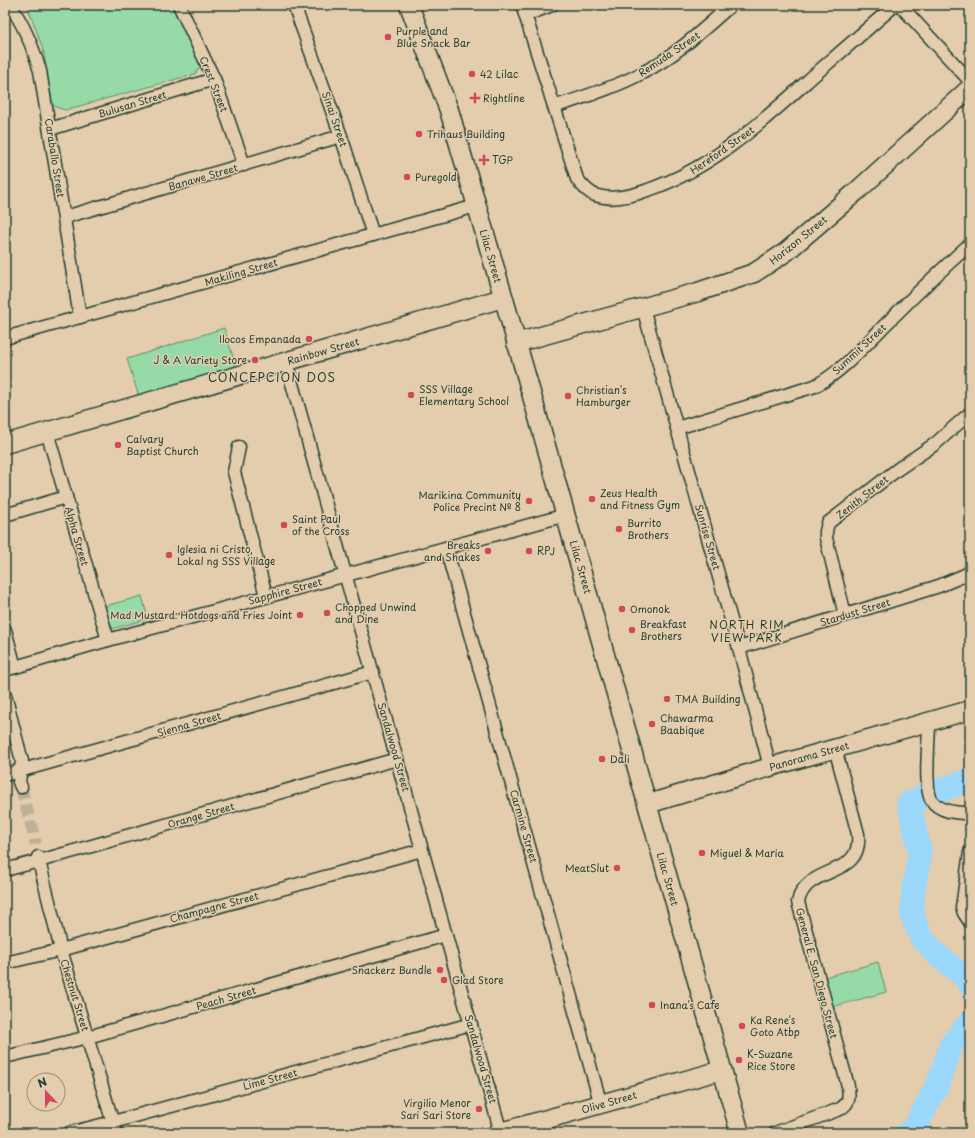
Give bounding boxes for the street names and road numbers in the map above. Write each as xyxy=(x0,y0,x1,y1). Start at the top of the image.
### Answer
street label: Remuda Street xyxy=(635,27,703,80)
street label: Crest Street xyxy=(196,54,232,114)
street label: Bulusan Street xyxy=(96,86,168,121)
street label: Sinai Street xyxy=(319,89,352,149)
street label: Caraballo Street xyxy=(42,117,69,199)
street label: Hereford Street xyxy=(687,122,757,177)
street label: Banawe Street xyxy=(166,159,239,194)
street label: Horizon Street xyxy=(766,212,830,268)
street label: Lilac Street xyxy=(477,228,506,284)
street label: Makiling Street xyxy=(203,254,279,289)
street label: Summit Street xyxy=(828,320,889,378)
street label: Rainbow Street xyxy=(285,333,361,368)
street label: Zenith Street xyxy=(832,471,891,522)
street label: Sunrise Street xyxy=(692,502,725,572)
street label: Alpha Street xyxy=(62,504,93,567)
street label: Lilac Street xyxy=(567,539,596,595)
street label: Sapphire Street xyxy=(246,573,323,608)
street label: Stardust Street xyxy=(818,594,892,629)
street label: Sandalwood Street xyxy=(375,701,414,793)
street label: Sienna Street xyxy=(155,707,223,740)
street label: Panorama Street xyxy=(767,737,850,774)
street label: Carmine Street xyxy=(507,788,542,864)
street label: Orange Street xyxy=(166,798,236,831)
street label: Lilac Street xyxy=(654,851,683,907)
street label: Champagne Street xyxy=(168,887,260,926)
street label: General E. San Diego Street xyxy=(793,906,842,1040)
street label: Chestnut Street xyxy=(57,957,94,1033)
street label: Peach Street xyxy=(194,982,257,1013)
street label: Sandalwood Street xyxy=(462,1013,501,1105)
street label: Lime Street xyxy=(241,1064,299,1093)
street label: Olive Street xyxy=(580,1086,638,1117)

